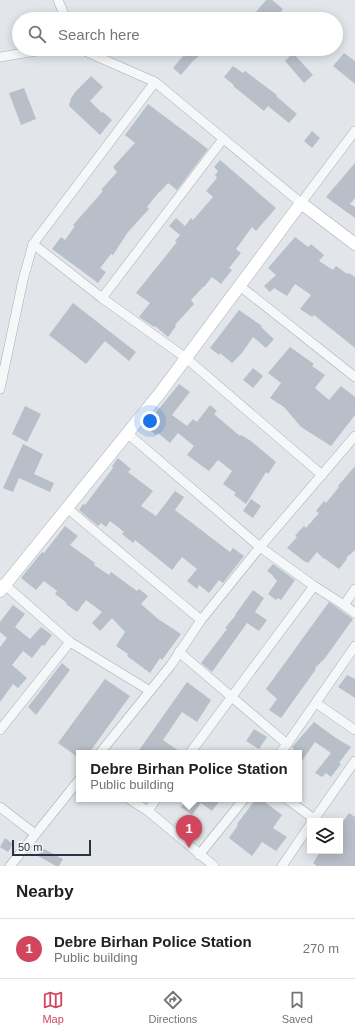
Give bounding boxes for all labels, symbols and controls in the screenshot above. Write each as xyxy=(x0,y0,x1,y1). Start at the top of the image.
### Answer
search box xyxy=(12,12,343,56)
icon: search xyxy=(26,23,48,45)
text: Search here xyxy=(58,26,140,43)
your location xyxy=(140,411,160,431)
popup xyxy=(76,750,302,802)
text: Debre Birhan Police Station xyxy=(90,760,288,777)
text: Public building xyxy=(90,777,174,792)
pin: 1 xyxy=(176,815,202,848)
map controls xyxy=(307,818,343,854)
button: layers xyxy=(307,818,343,854)
scale bar xyxy=(12,838,91,857)
text: 50 m xyxy=(18,841,42,853)
text: Nearby xyxy=(16,882,74,901)
text: Debre Birhan Police Station xyxy=(54,933,252,950)
text: 1 xyxy=(25,941,33,956)
text: 270 m xyxy=(303,941,339,956)
text: Public building xyxy=(54,950,138,965)
tab: Map xyxy=(42,989,64,1025)
tab: Directions xyxy=(148,989,197,1025)
tab: Saved xyxy=(282,989,313,1025)

